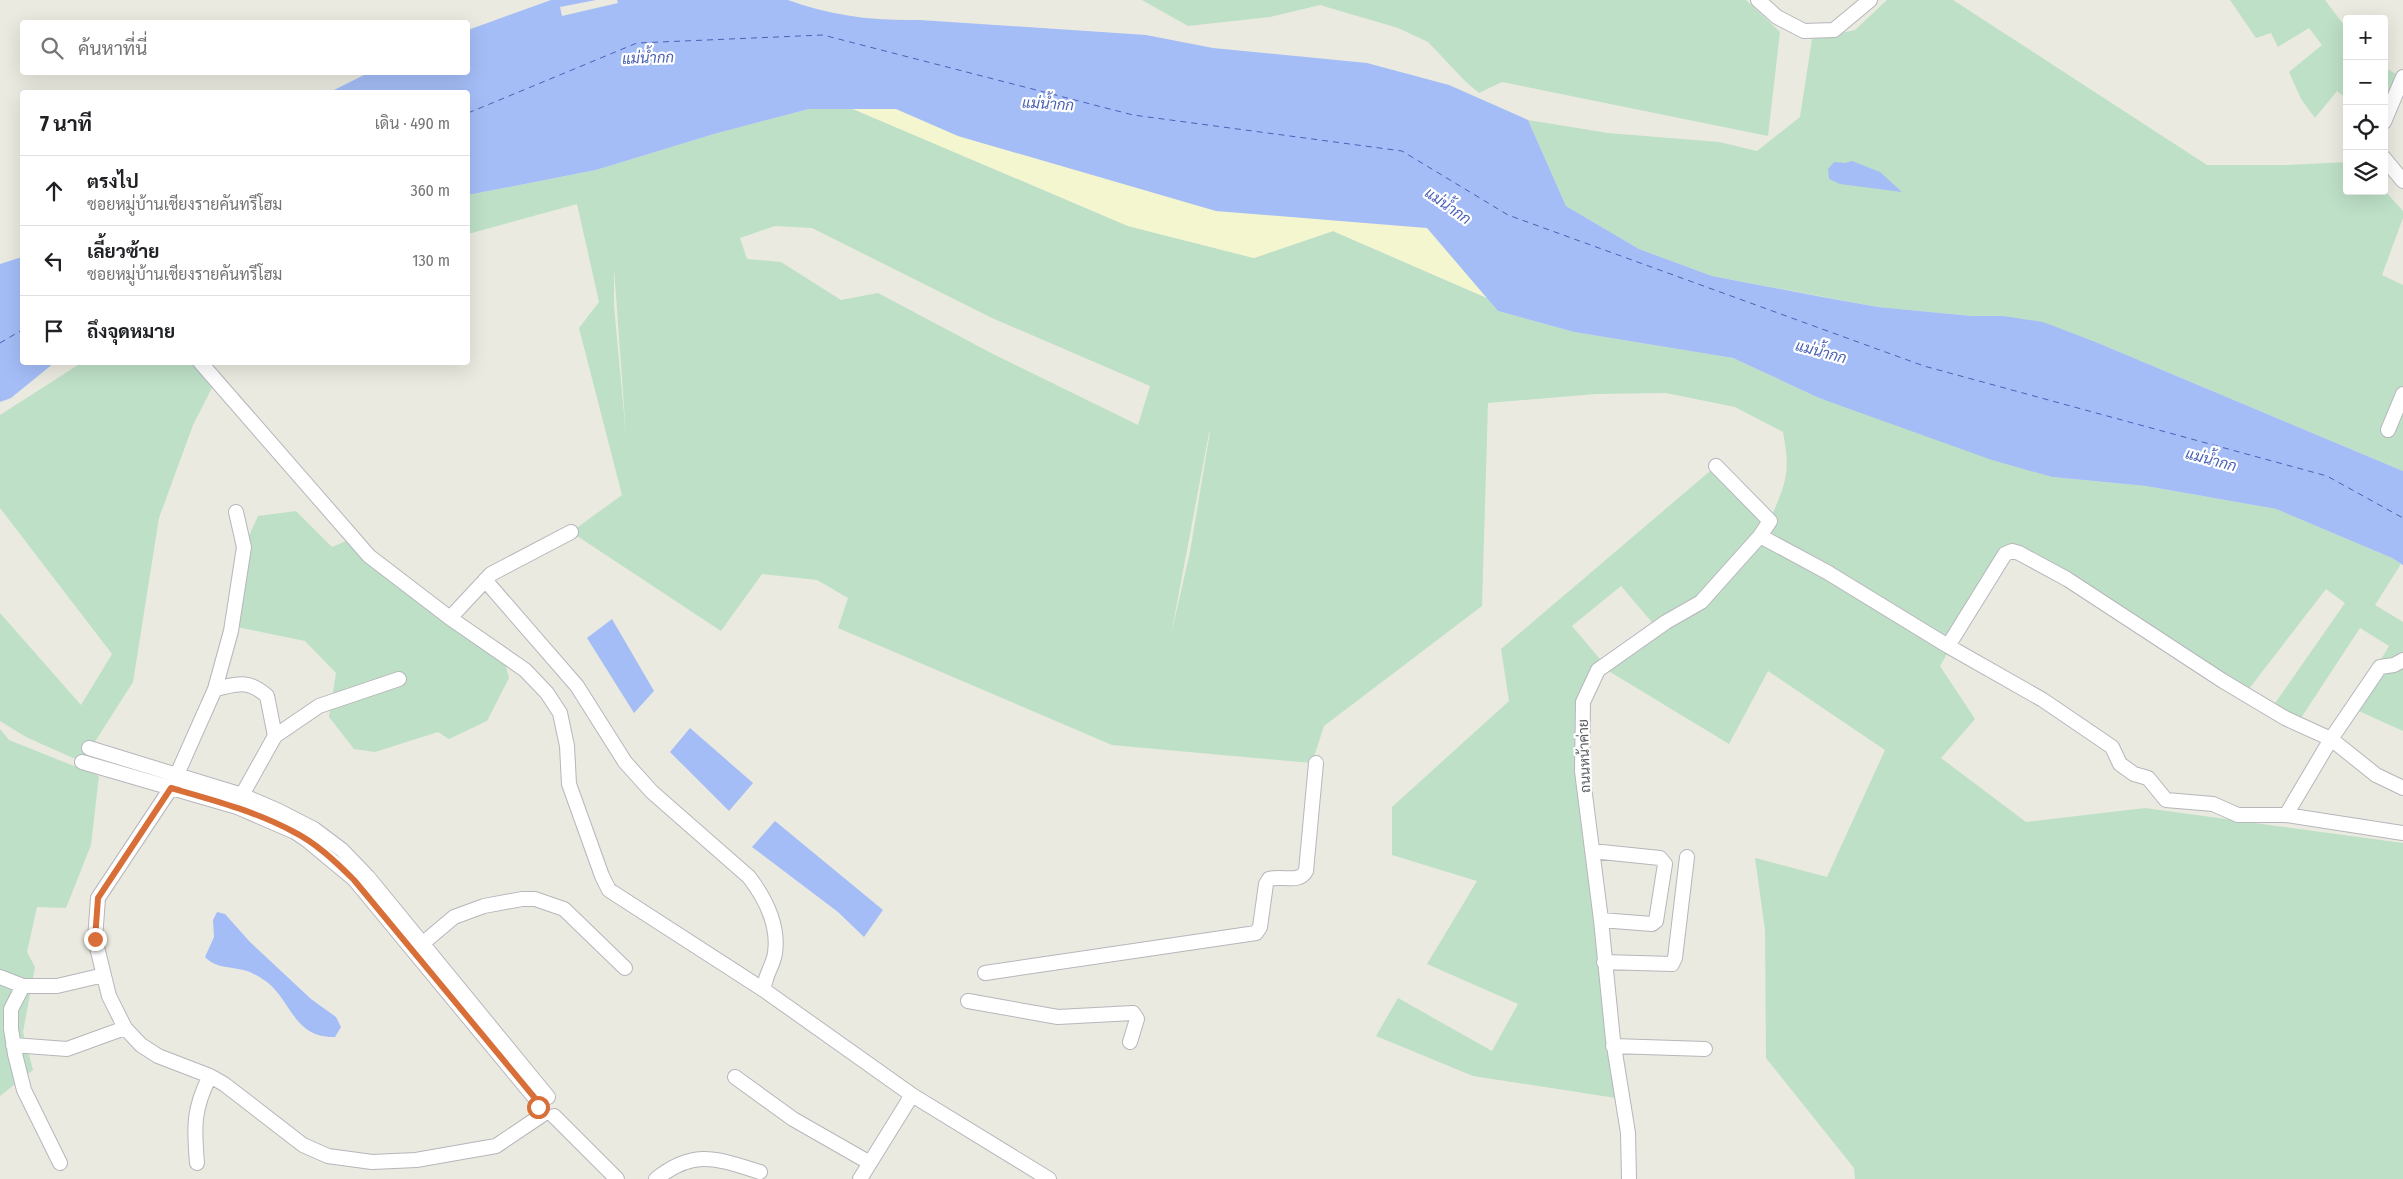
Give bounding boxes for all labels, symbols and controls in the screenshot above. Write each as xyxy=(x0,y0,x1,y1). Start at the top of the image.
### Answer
map controls xyxy=(2343,15,2388,195)
button: + xyxy=(2343,15,2388,60)
search box xyxy=(20,20,470,75)
icon: search xyxy=(38,34,66,62)
text: ค้นหาที่นี่ xyxy=(78,37,147,60)
water label: แม่น้ำกก xyxy=(622,44,674,68)
button: − xyxy=(2343,60,2388,105)
water label: แม่น้ำกก xyxy=(1022,90,1075,114)
button: locate xyxy=(2343,105,2388,150)
text: 7 นาที xyxy=(40,111,92,137)
text: เดิน · 490 m xyxy=(375,114,450,133)
button: layers xyxy=(2343,150,2388,195)
text: ตรงไป xyxy=(87,170,139,193)
icon: ahead xyxy=(40,177,68,205)
water label: แม่น้ำกก xyxy=(1422,180,1477,228)
text: 360 m xyxy=(410,181,450,200)
text: ซอยหมู่บ้านเชียงรายคันทรีโฮม xyxy=(87,195,282,214)
text: เลี้ยวซ้าย xyxy=(87,240,159,263)
icon: left xyxy=(40,247,68,275)
text: 130 m xyxy=(412,251,450,270)
text: ซอยหมู่บ้านเชียงรายคันทรีโฮม xyxy=(87,265,282,284)
icon: arrive xyxy=(40,317,68,345)
text: ถึงจุดหมาย xyxy=(87,320,175,343)
water label: แม่น้ำกก xyxy=(1794,333,1849,367)
water label: แม่น้ำกก xyxy=(2184,441,2239,475)
street label: ถนนหน้าค่าย xyxy=(1574,719,1594,793)
route end xyxy=(84,928,107,951)
route start xyxy=(527,1096,550,1119)

